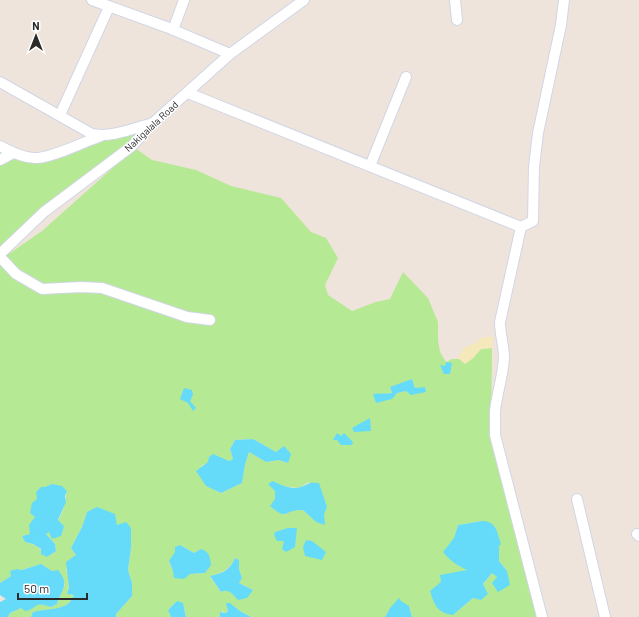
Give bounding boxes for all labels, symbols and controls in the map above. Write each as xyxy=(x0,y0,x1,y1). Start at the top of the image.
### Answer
north arrow xyxy=(16,16,56,56)
text: N xyxy=(32,19,40,32)
street label: Nakigalala Road xyxy=(122,98,180,154)
scale bar xyxy=(18,575,87,601)
text: 50 m xyxy=(24,581,49,595)

